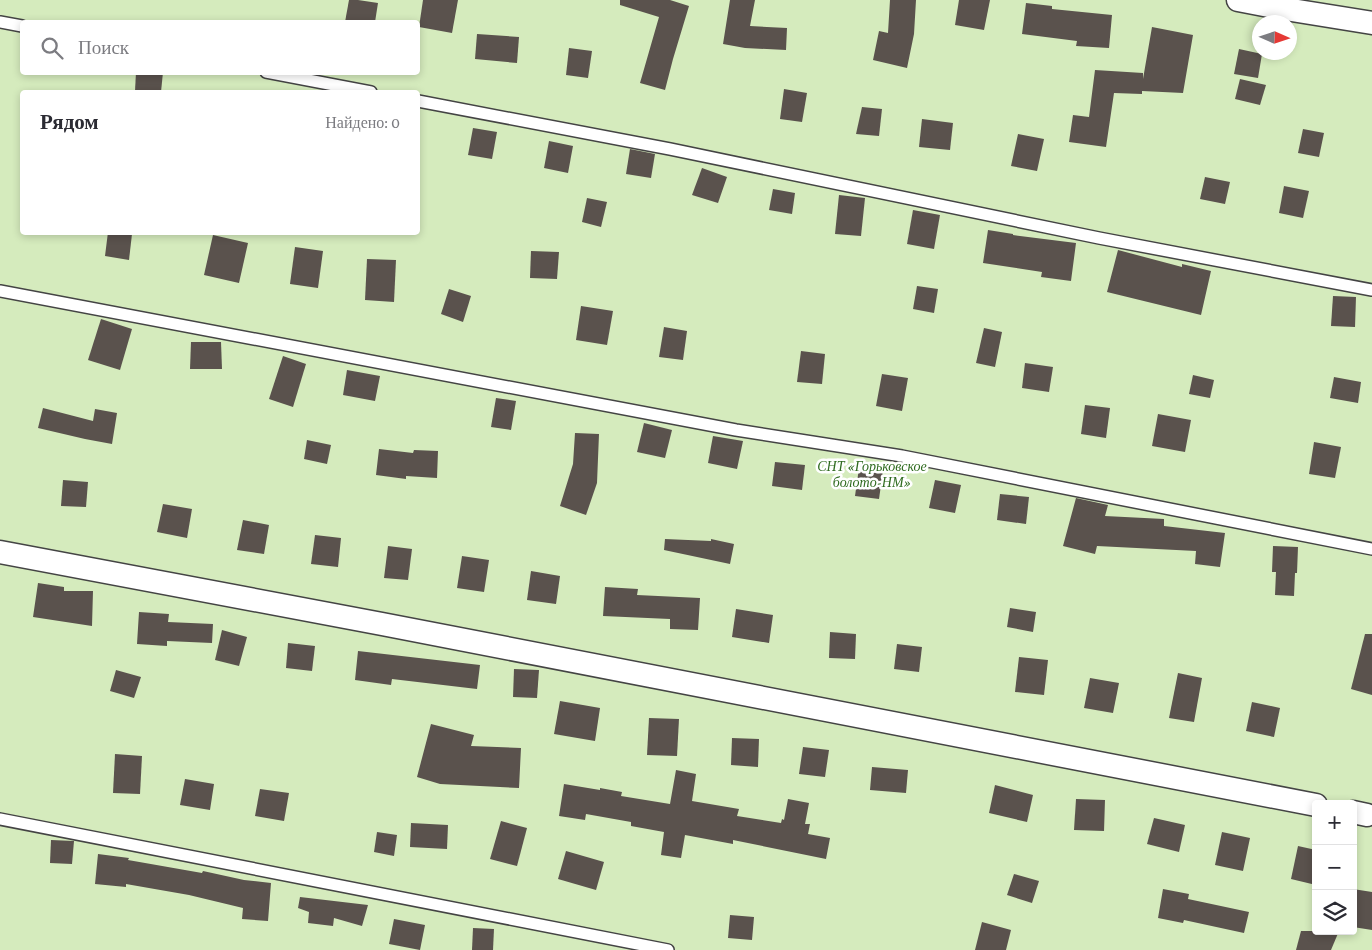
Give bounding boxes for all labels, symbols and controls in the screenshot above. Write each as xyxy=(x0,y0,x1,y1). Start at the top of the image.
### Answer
north arrow xyxy=(1252,15,1297,60)
search box xyxy=(20,20,420,75)
icon: search xyxy=(38,34,66,62)
text: Поиск xyxy=(78,37,129,58)
text: Рядом xyxy=(40,110,99,134)
text: Найдено: 0 xyxy=(325,114,400,131)
park label: СНТ «Горьковское болото-НМ» xyxy=(817,458,927,490)
map controls xyxy=(1312,800,1357,935)
button: + xyxy=(1312,800,1357,845)
button: − xyxy=(1312,845,1357,890)
button: layers xyxy=(1312,890,1357,935)

